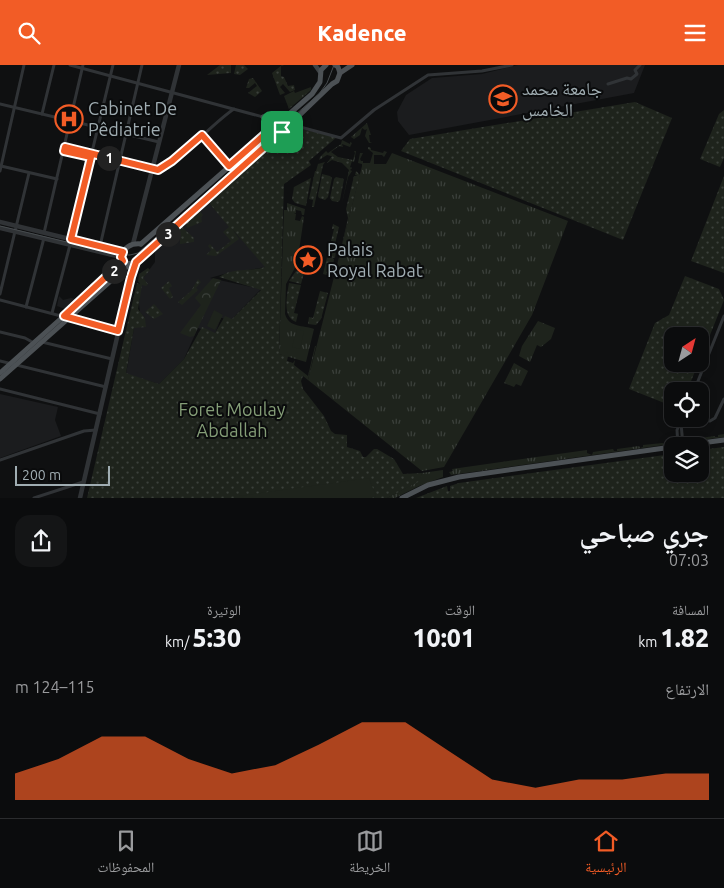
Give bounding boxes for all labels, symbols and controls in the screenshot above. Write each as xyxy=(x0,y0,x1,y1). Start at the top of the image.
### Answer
icon: search xyxy=(15,19,43,47)
icon: menu xyxy=(681,19,709,47)
text: Kadence xyxy=(317,20,407,45)
place label: جامعة محمد الخامس xyxy=(522,78,602,121)
school or university icon: جامعة محمد الخامس xyxy=(488,84,518,114)
place label: Cabinet De Pêdiatrie xyxy=(88,98,177,139)
hospital icon: Cabinet De Pêdiatrie xyxy=(54,104,84,134)
pin xyxy=(261,111,303,153)
icon: arrive xyxy=(268,118,296,146)
pin: 1 xyxy=(96,145,122,171)
text: 1 xyxy=(106,150,113,166)
pin: 3 xyxy=(156,221,180,247)
text: 3 xyxy=(165,226,172,242)
place label: Palais Royal Rabat xyxy=(327,239,423,280)
place icon: Palais Royal Rabat xyxy=(293,245,323,275)
pin: 2 xyxy=(102,259,126,283)
text: 2 xyxy=(111,263,118,279)
north arrow xyxy=(664,327,709,373)
map controls xyxy=(664,327,709,482)
button: locate xyxy=(664,382,709,427)
park label: Foret Moulay Abdallah xyxy=(178,399,286,440)
button: layers xyxy=(664,437,709,482)
scale bar xyxy=(15,463,110,486)
text: 200 m xyxy=(22,467,61,483)
button: share xyxy=(15,515,67,567)
text: جري صباحي xyxy=(579,516,709,547)
text: 07:03 xyxy=(669,551,709,569)
text: الوتيرة xyxy=(207,602,241,618)
text: الوقت xyxy=(445,602,475,618)
text: المسافة xyxy=(672,602,709,618)
text: 5:30 xyxy=(193,624,241,652)
text: 10:01 xyxy=(412,624,475,652)
text: 1.82 xyxy=(661,624,709,652)
text: /km xyxy=(165,634,193,650)
text: km xyxy=(638,634,661,650)
text: 115–124 m xyxy=(15,678,95,696)
text: الارتفاع xyxy=(665,680,709,698)
tab: المحفوظات xyxy=(97,827,154,881)
tab: الخريطة xyxy=(349,827,390,881)
tab: الرئيسية xyxy=(585,827,627,881)

